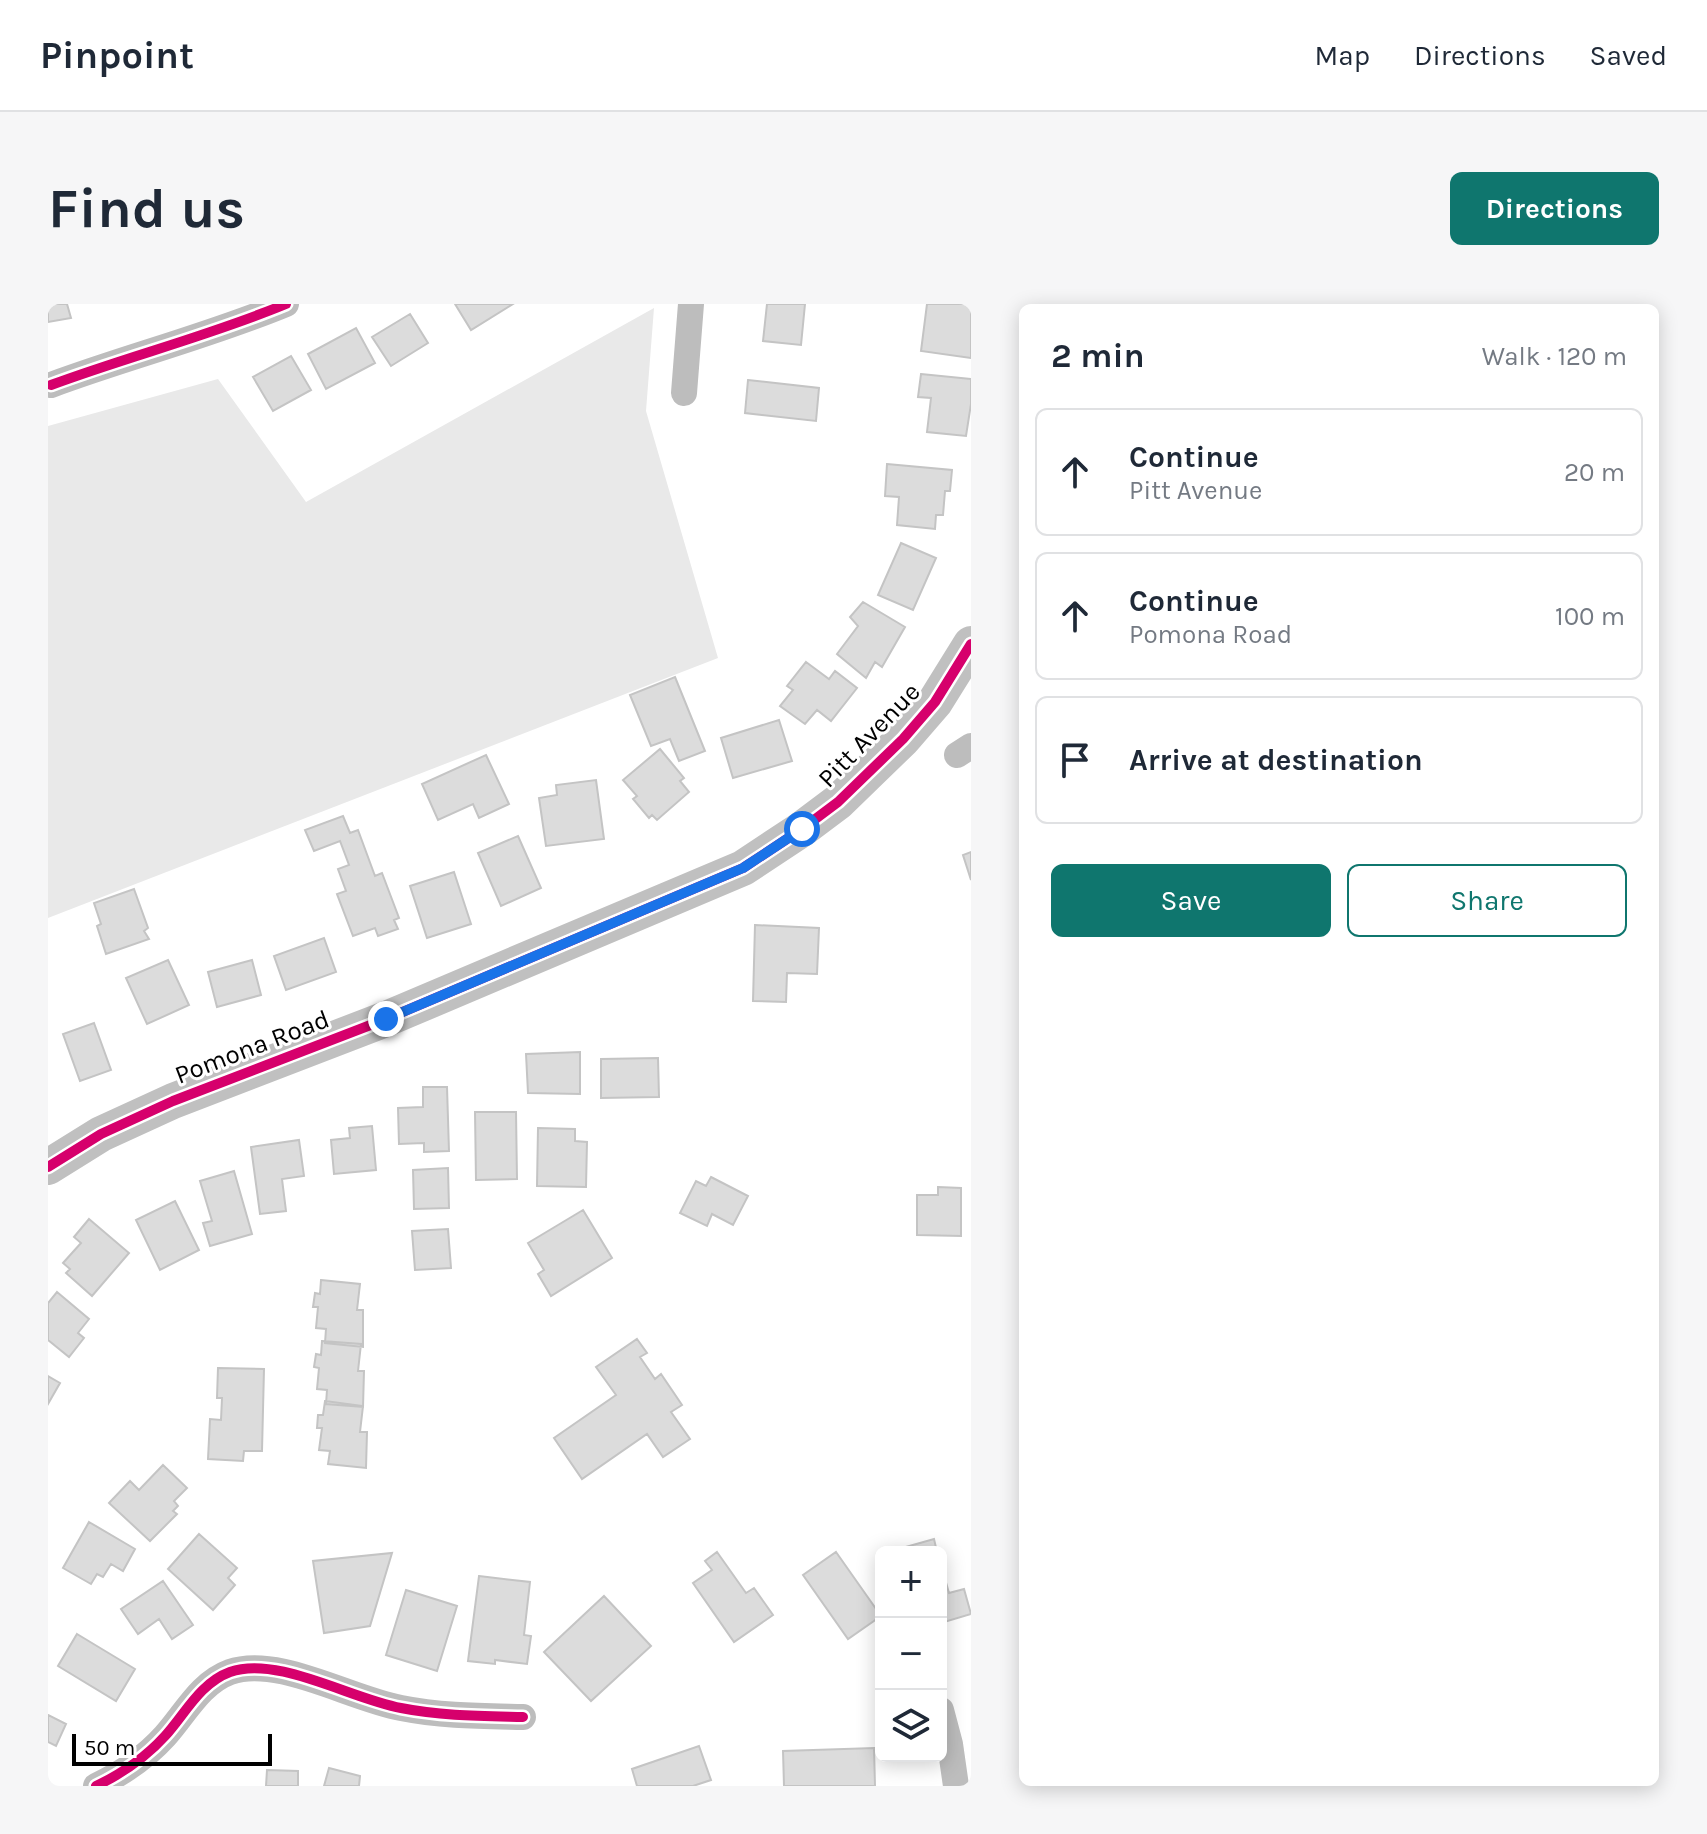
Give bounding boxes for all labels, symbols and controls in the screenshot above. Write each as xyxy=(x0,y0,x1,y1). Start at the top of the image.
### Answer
text: Pinpoint xyxy=(40,33,194,78)
text: Map xyxy=(1315,39,1370,72)
text: Directions xyxy=(1414,39,1546,72)
text: Saved xyxy=(1590,39,1667,72)
button: Directions xyxy=(1450,172,1659,245)
text: Find us xyxy=(48,176,245,241)
text: 2 min xyxy=(1051,336,1145,376)
text: Walk · 120 m xyxy=(1482,341,1627,372)
text: Continue xyxy=(1129,439,1259,475)
icon: ahead xyxy=(1053,450,1097,494)
text: 20 m xyxy=(1564,457,1625,488)
text: Pitt Avenue xyxy=(1129,475,1262,506)
text: Continue xyxy=(1129,583,1259,619)
icon: ahead xyxy=(1053,594,1097,638)
text: 100 m xyxy=(1555,601,1625,632)
text: Pomona Road xyxy=(1129,619,1292,650)
street label: Pitt Avenue xyxy=(812,676,926,794)
icon: arrive xyxy=(1053,738,1097,782)
text: Arrive at destination xyxy=(1129,742,1423,778)
route start xyxy=(784,811,820,847)
button: Save xyxy=(1051,864,1331,937)
button: Share xyxy=(1347,864,1627,937)
route end xyxy=(368,1001,404,1037)
street label: Pomona Road xyxy=(170,1003,334,1091)
map controls xyxy=(875,1546,947,1762)
button: + xyxy=(875,1546,947,1618)
button: − xyxy=(875,1618,947,1690)
button: layers xyxy=(875,1690,947,1762)
scale bar xyxy=(72,1730,272,1766)
text: 50 m xyxy=(84,1735,135,1761)

